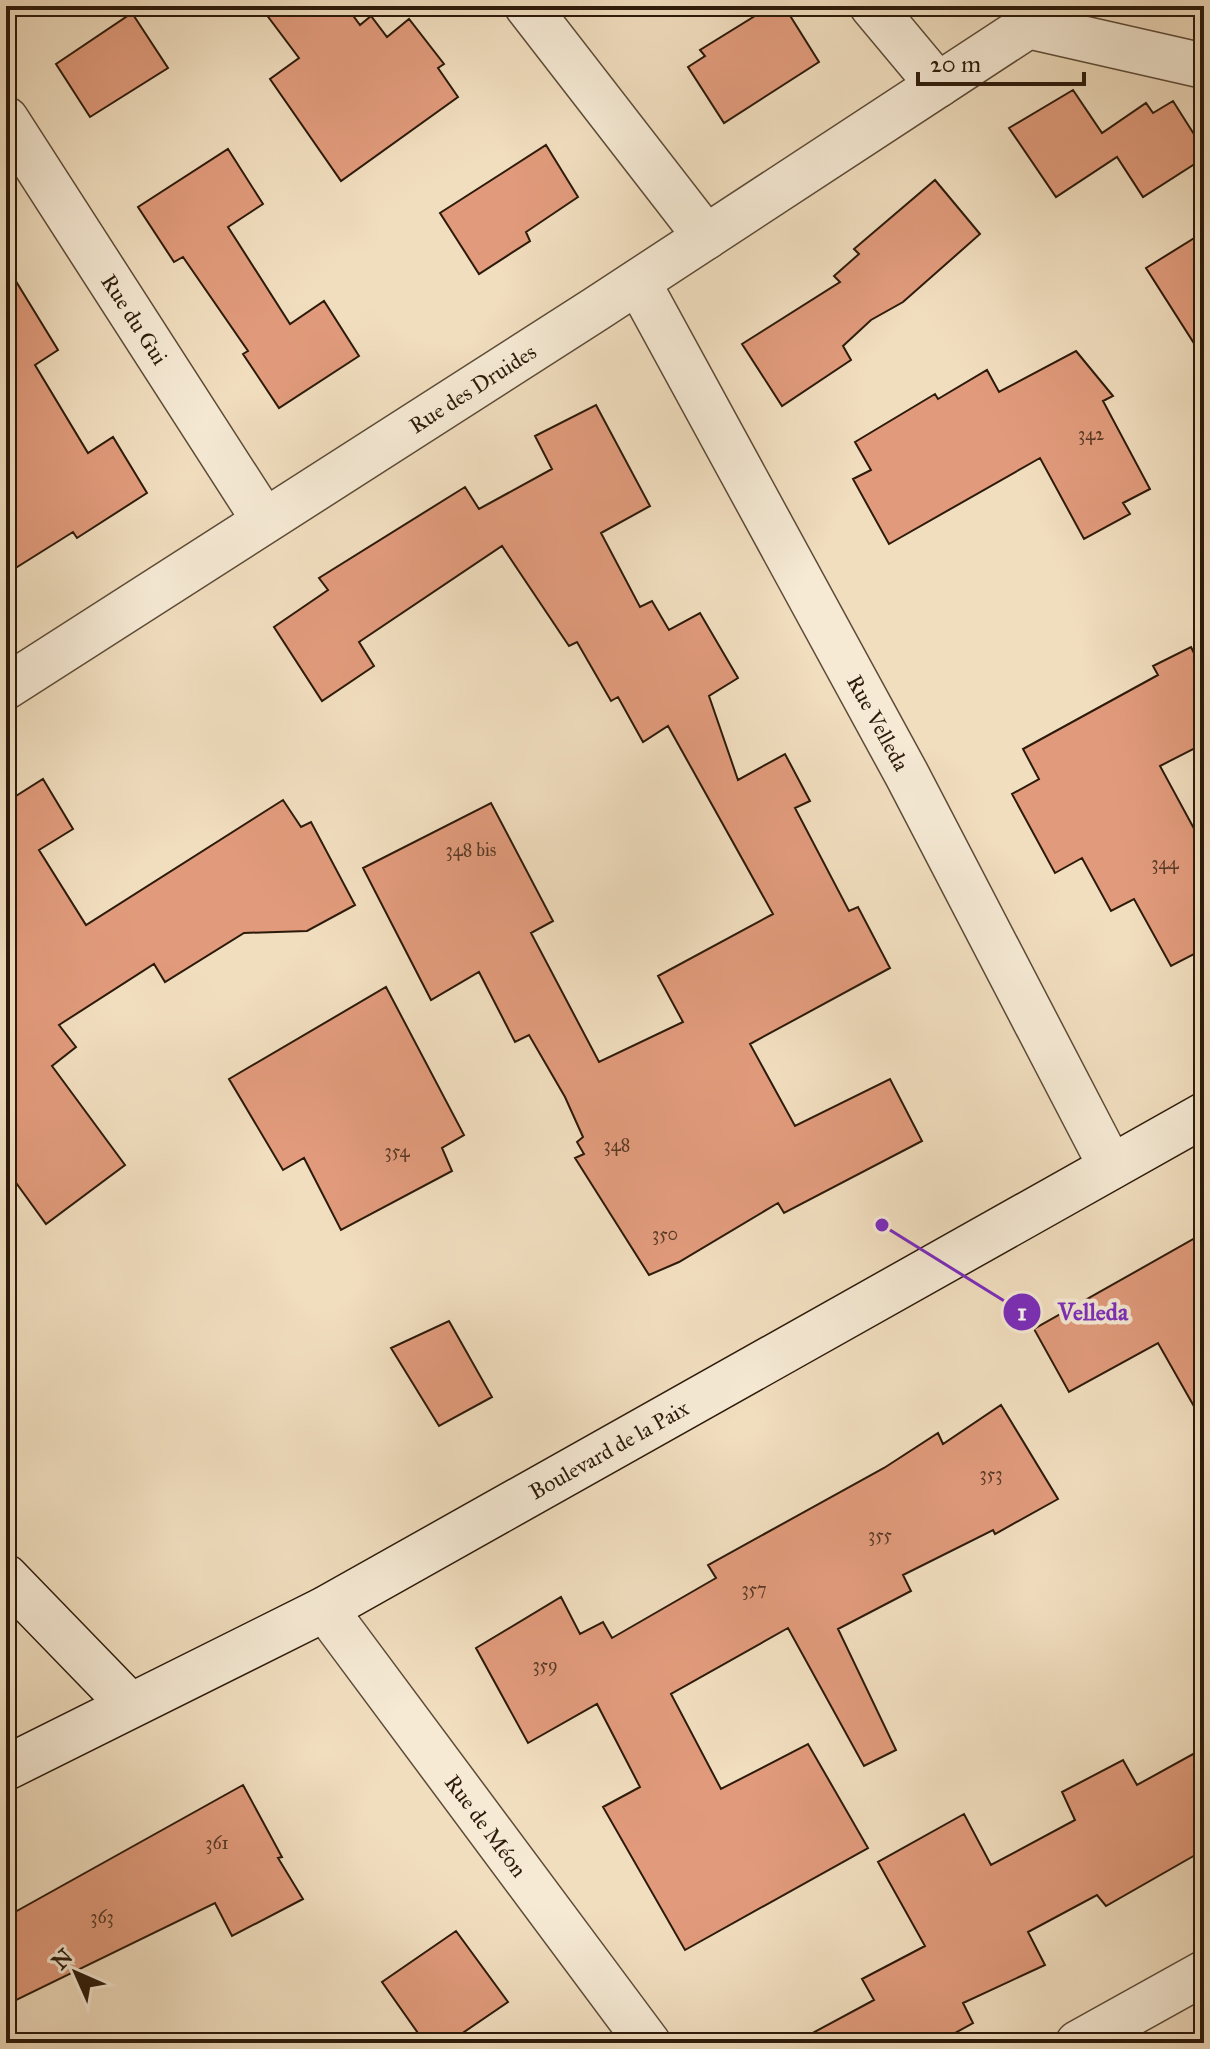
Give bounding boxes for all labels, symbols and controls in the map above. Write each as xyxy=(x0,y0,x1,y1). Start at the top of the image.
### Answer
scale bar xyxy=(918,36,1084,86)
text: 20 m xyxy=(930,49,981,79)
street label: Rue du Gui xyxy=(95,269,173,370)
street label: Rue des Druides xyxy=(404,338,541,439)
house number: 342 xyxy=(1078,423,1104,445)
street label: Rue Velleda xyxy=(841,670,915,776)
house number: 348 bis xyxy=(446,839,496,861)
house number: 344 xyxy=(1151,852,1180,874)
house number: 348 xyxy=(604,1134,630,1156)
house number: 354 xyxy=(384,1140,411,1162)
house number: 350 xyxy=(652,1223,678,1245)
callout: Velleda xyxy=(1002,1288,1144,1336)
text: 1 xyxy=(1017,1297,1027,1327)
text: Velleda xyxy=(1057,1297,1129,1327)
street label: Boulevard de la Paix xyxy=(525,1394,694,1505)
house number: 353 xyxy=(980,1463,1002,1485)
house number: 355 xyxy=(868,1524,893,1546)
house number: 357 xyxy=(741,1578,767,1600)
house number: 359 xyxy=(532,1654,558,1676)
street label: Rue de Méon xyxy=(439,1769,533,1882)
house number: 361 xyxy=(205,1832,229,1854)
house number: 363 xyxy=(90,1906,114,1928)
north arrow xyxy=(36,1933,116,2013)
text: N xyxy=(46,1943,79,1975)

